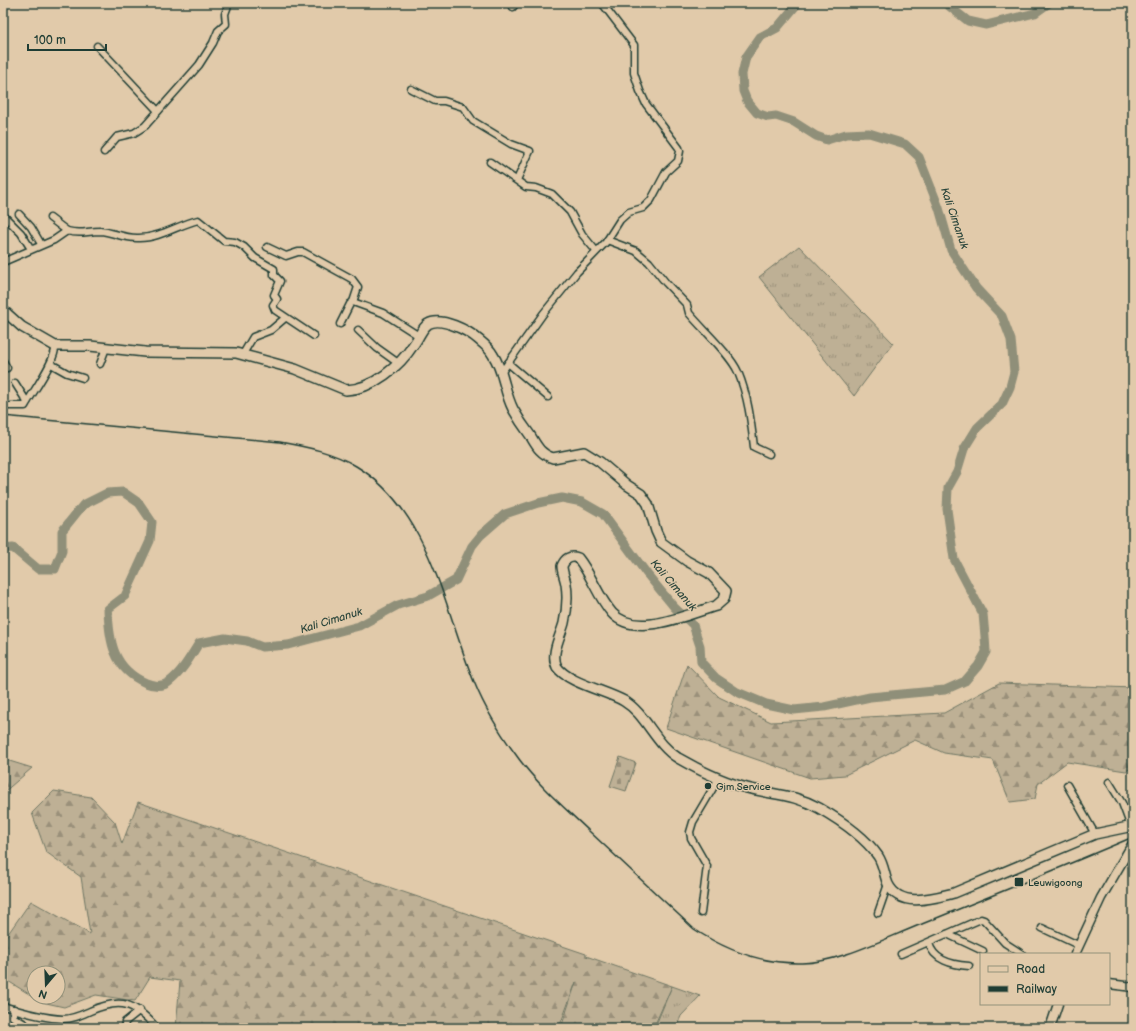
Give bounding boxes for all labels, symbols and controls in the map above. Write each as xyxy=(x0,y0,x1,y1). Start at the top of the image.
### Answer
scale bar xyxy=(28,26,106,52)
text: 100 m xyxy=(34,33,66,48)
water label: Kali Cimanuk xyxy=(938,186,971,251)
water label: Kali Cimanuk xyxy=(648,557,700,614)
water label: Kali Cimanuk xyxy=(299,605,364,636)
marker: Gjm Service xyxy=(703,781,713,791)
place label: Gjm Service xyxy=(716,781,771,793)
marker: Leuwigoong xyxy=(1013,876,1025,888)
place label: Leuwigoong xyxy=(1028,877,1083,889)
legend xyxy=(980,953,1110,1005)
text: Road xyxy=(1016,962,1045,977)
north arrow xyxy=(26,965,66,1005)
text: Railway xyxy=(1016,982,1058,997)
text: N xyxy=(37,986,49,1001)

